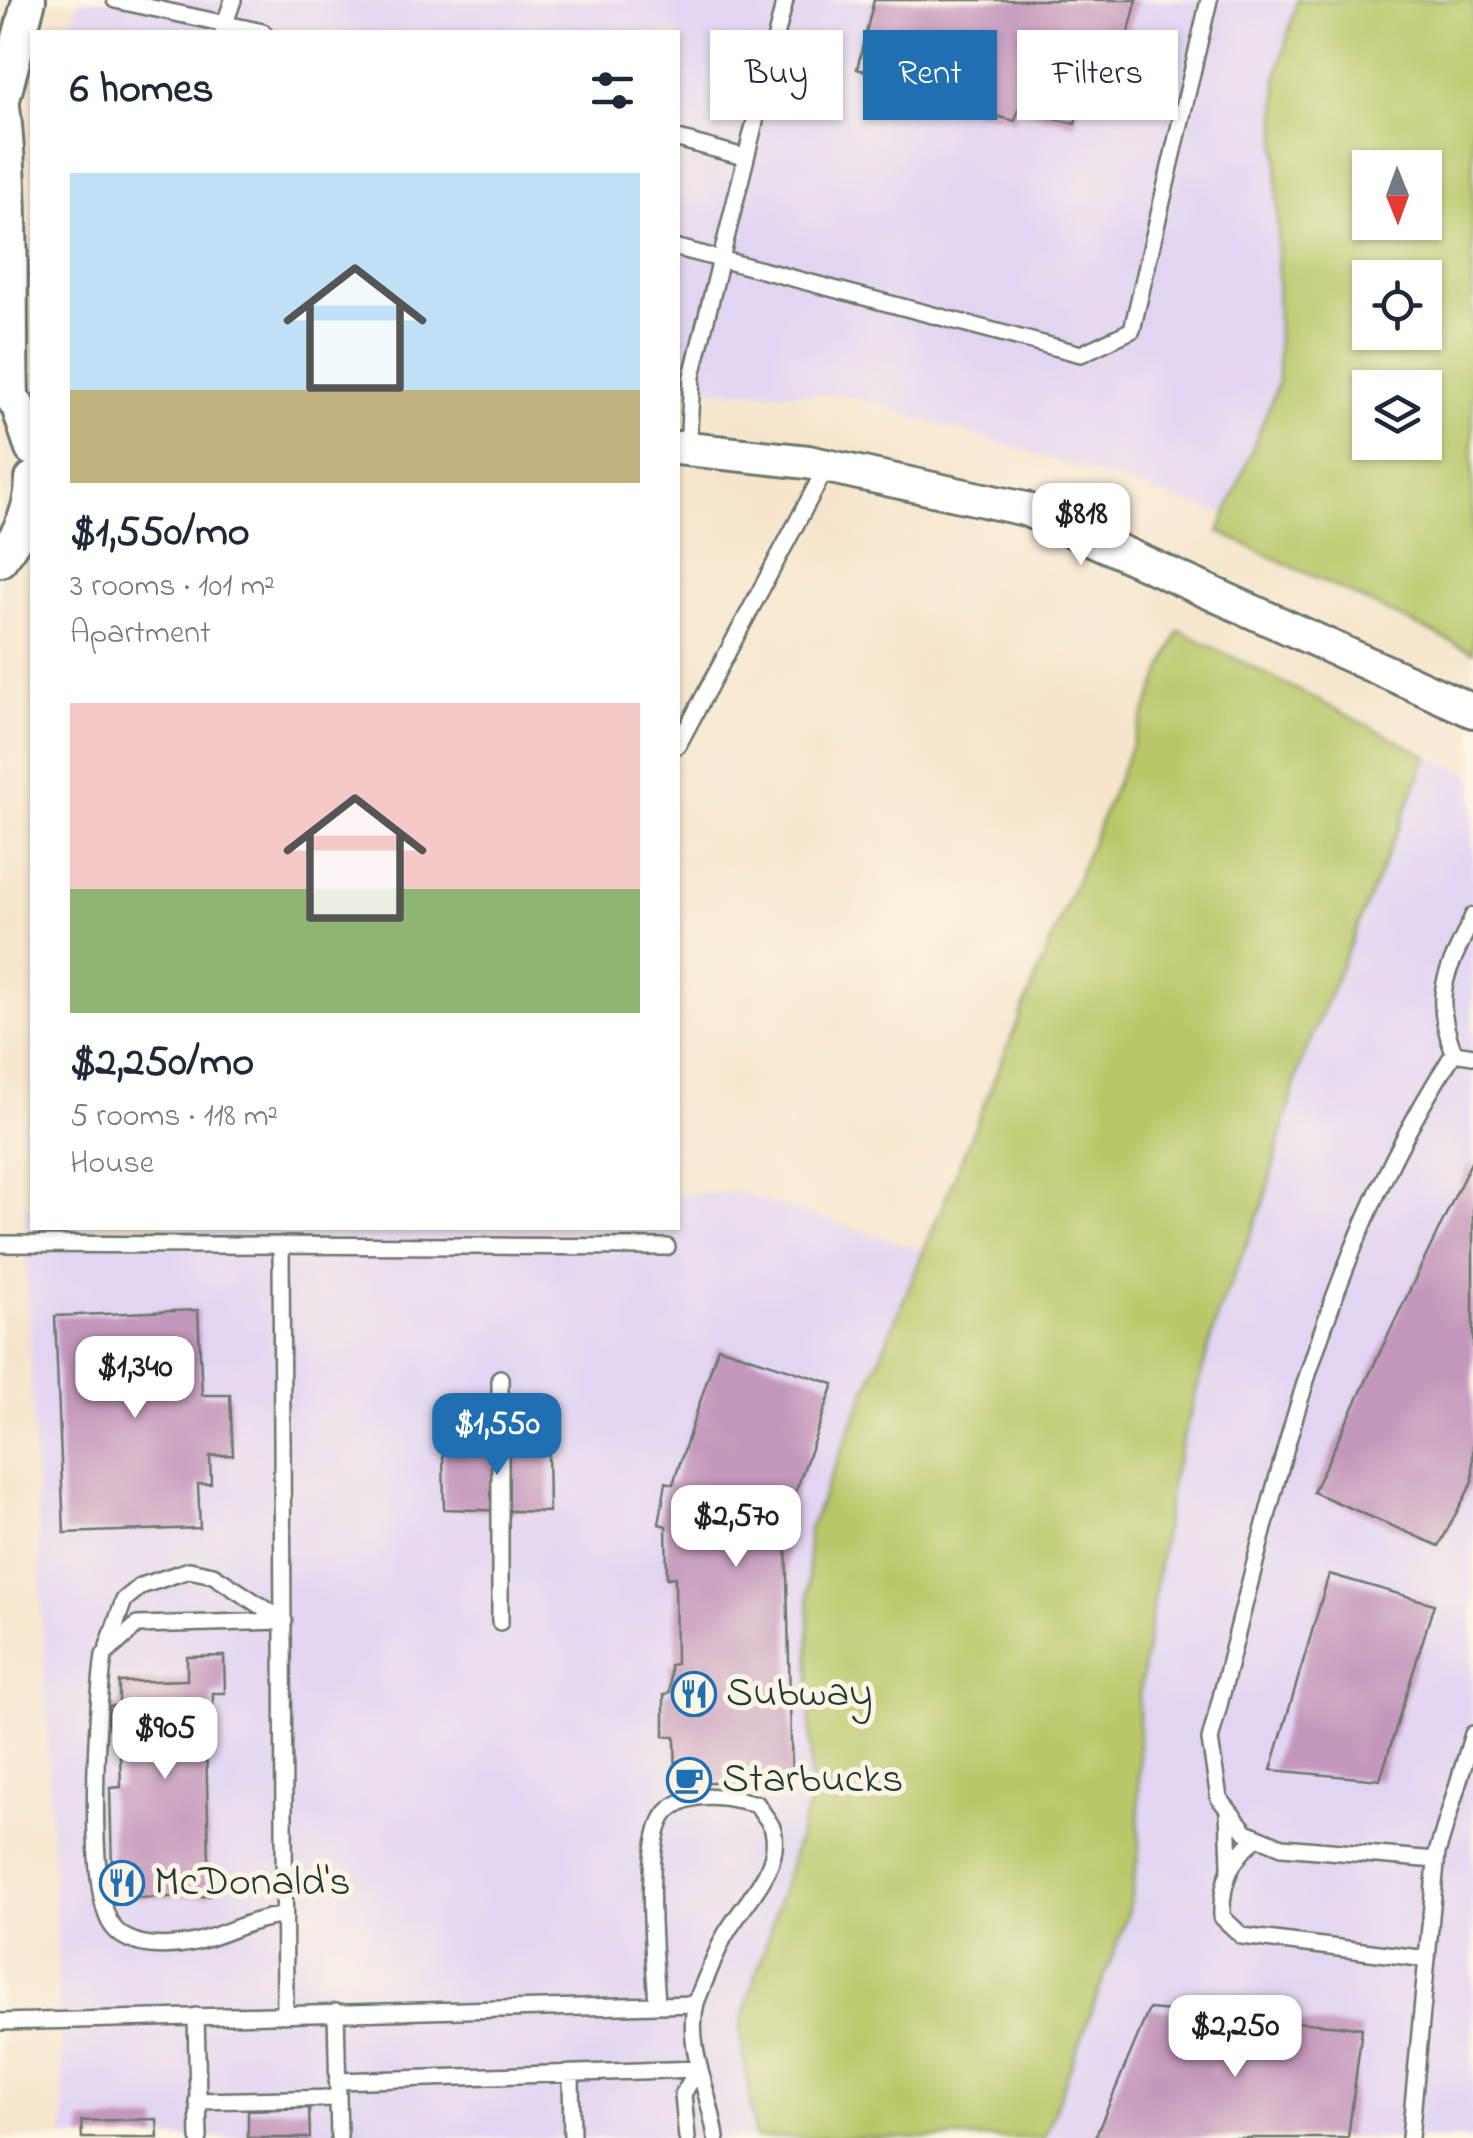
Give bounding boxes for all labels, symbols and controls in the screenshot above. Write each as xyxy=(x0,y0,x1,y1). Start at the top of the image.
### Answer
chip: Buy xyxy=(710,30,843,120)
chip: Rent xyxy=(863,30,997,120)
chip: Filters xyxy=(1017,30,1178,120)
text: 6 homes xyxy=(70,60,214,121)
icon: filters xyxy=(585,63,640,118)
north arrow xyxy=(1352,150,1442,240)
map controls xyxy=(1352,150,1442,460)
icon: home xyxy=(265,238,445,418)
button: locate xyxy=(1352,260,1442,350)
button: layers xyxy=(1352,370,1442,460)
pin: $818 xyxy=(1022,483,1140,568)
text: $818 xyxy=(1054,492,1108,539)
text: $1,550/mo xyxy=(70,503,250,564)
text: 3 rooms · 101 m² xyxy=(70,564,275,611)
text: Apartment xyxy=(70,611,211,658)
icon: home xyxy=(265,768,445,948)
text: $2,250/mo xyxy=(70,1033,254,1094)
text: 5 rooms · 118 m² xyxy=(70,1094,278,1141)
text: House xyxy=(70,1141,154,1188)
pin: $1,340 xyxy=(54,1336,216,1421)
text: $1,340 xyxy=(97,1345,173,1392)
pin: $1,550 xyxy=(416,1393,578,1478)
text: $1,550 xyxy=(454,1402,540,1449)
pin: $2,570 xyxy=(655,1485,817,1570)
text: $2,570 xyxy=(693,1494,779,1541)
place label: Subway xyxy=(726,1664,873,1725)
restaurant icon: Subway xyxy=(671,1671,717,1717)
pin: $905 xyxy=(106,1697,224,1782)
text: $905 xyxy=(134,1706,196,1753)
place label: Starbucks xyxy=(722,1750,903,1811)
cafe icon: Starbucks xyxy=(666,1757,712,1803)
place label: McDonald's xyxy=(154,1853,351,1914)
restaurant icon: McDonald's xyxy=(99,1860,145,1906)
pin: $2,250 xyxy=(1154,1995,1316,2080)
text: $2,250 xyxy=(1191,2004,1279,2051)

